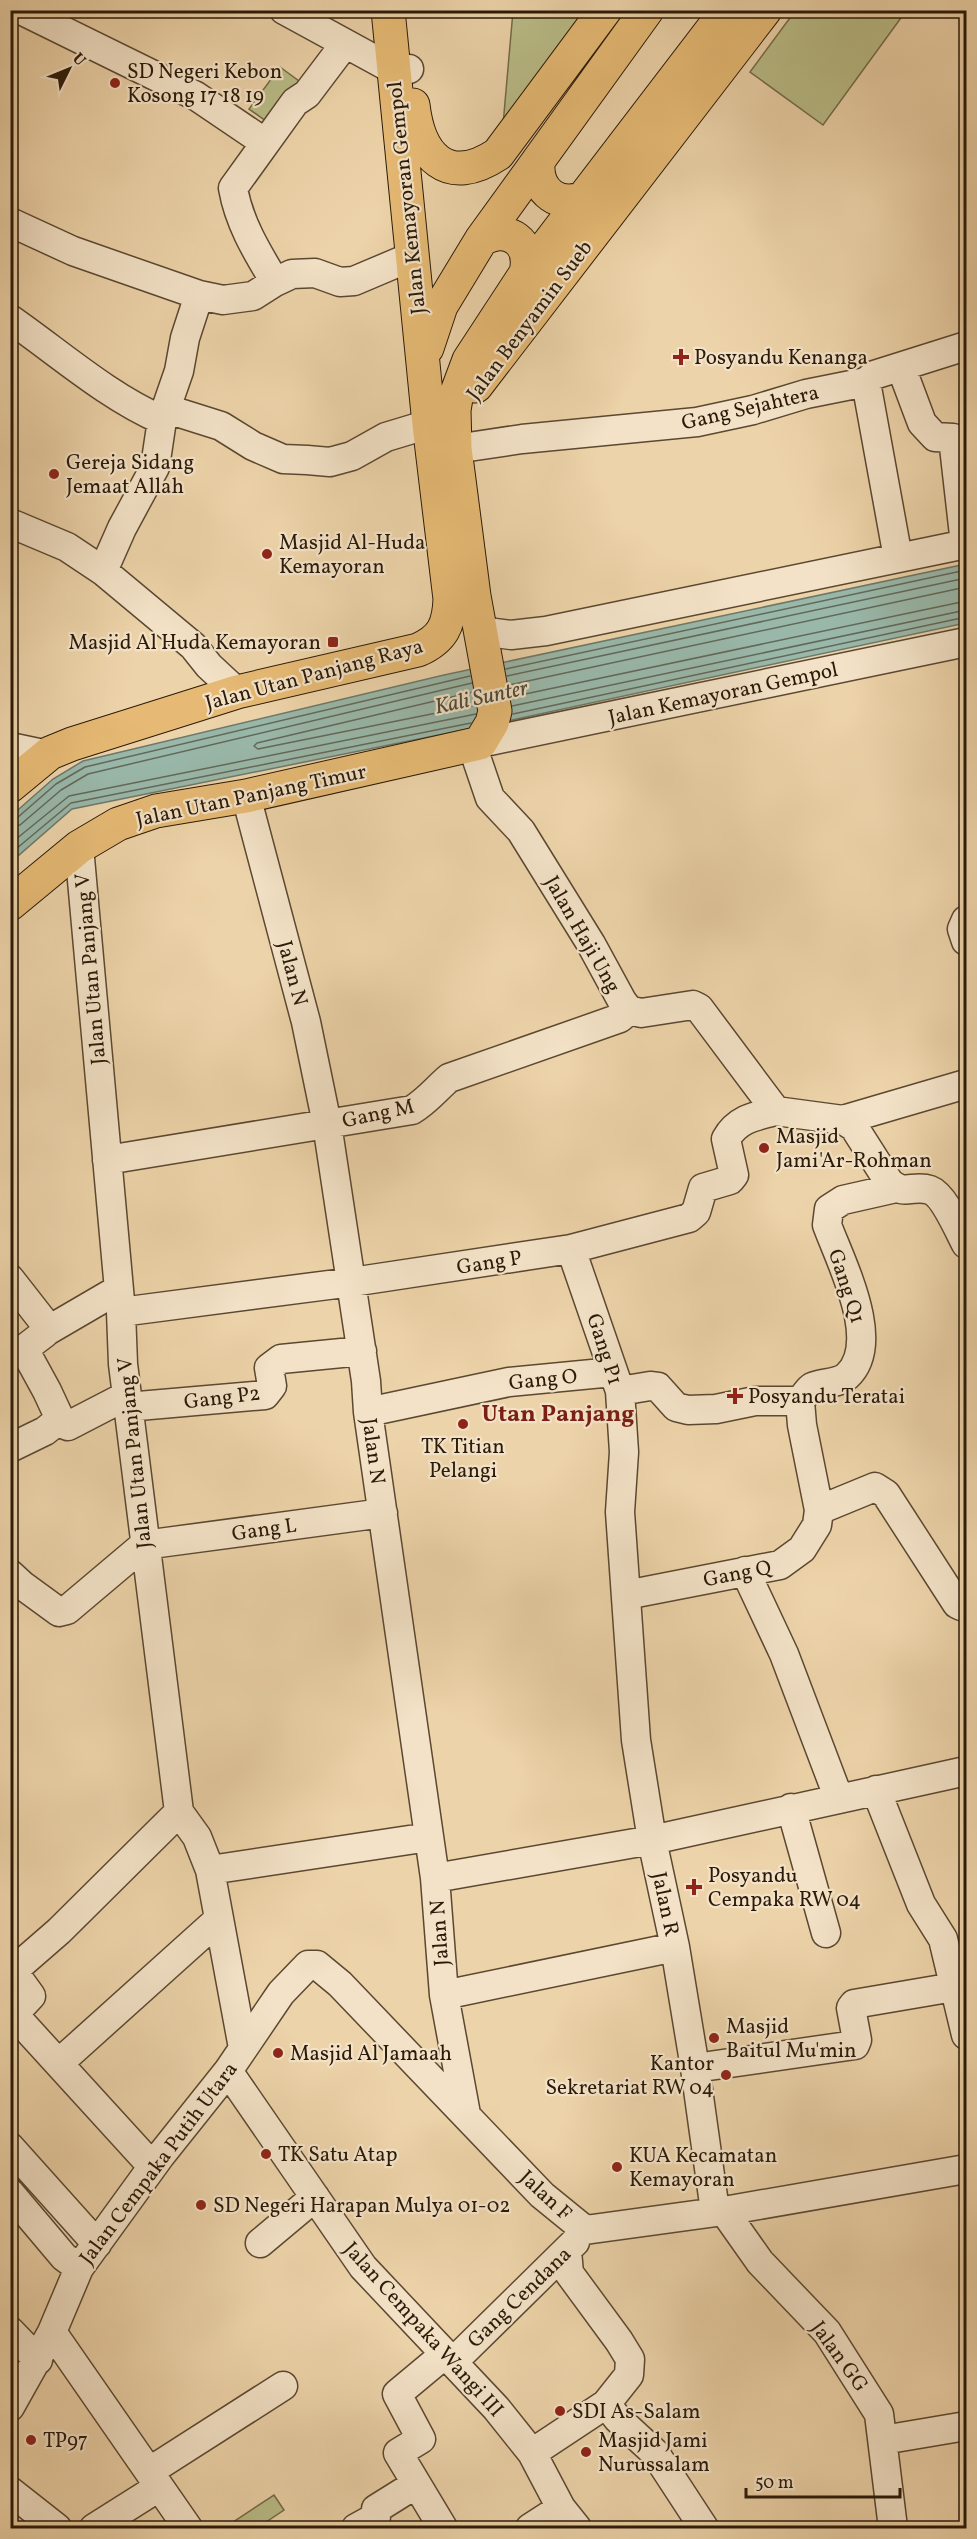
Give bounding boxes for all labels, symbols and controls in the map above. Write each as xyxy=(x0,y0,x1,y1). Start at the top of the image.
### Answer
north arrow xyxy=(39,39,99,99)
text: U xyxy=(67,49,90,72)
place label: SD Negeri Kebon Kosong 17 18 19 xyxy=(127,58,282,111)
marker: SD Negeri Kebon Kosong 17 18 19 xyxy=(108,76,122,90)
street label: Jalan Kemayoran Gempol xyxy=(381,80,434,316)
street label: Jalan Benyamin Sueb xyxy=(460,235,600,407)
place label: Posyandu Kenanga xyxy=(694,344,868,373)
marker: Posyandu Kenanga xyxy=(672,348,690,366)
street label: Gang Sejahtera xyxy=(679,379,822,438)
place label: Gereja Sidang Jemaat Allah xyxy=(66,449,194,502)
marker: Gereja Sidang Jemaat Allah xyxy=(47,467,61,481)
place label: Masjid Al-Huda Kemayoran xyxy=(279,529,426,582)
marker: Masjid Al-Huda Kemayoran xyxy=(260,547,274,561)
place label: Masjid Al Huda Kemayoran xyxy=(68,629,321,658)
street label: Jalan Utan Panjang Raya xyxy=(202,632,427,719)
marker: Masjid Al Huda Kemayoran xyxy=(326,635,340,649)
street label: Jalan Kemayoran Gempol xyxy=(606,656,841,733)
water label: Kali Sunter xyxy=(432,673,532,723)
street label: Jalan Utan Panjang Timur xyxy=(133,758,369,835)
street label: Jalan Haji Ung xyxy=(536,871,627,999)
street label: Jalan Utan Panjang V xyxy=(69,872,114,1066)
street label: Jalan N xyxy=(269,938,314,1009)
street label: Gang M xyxy=(340,1093,417,1136)
place label: Masjid Jami'Ar-Rohman xyxy=(776,1123,932,1176)
marker: Masjid Jami'Ar-Rohman xyxy=(757,1141,771,1155)
street label: Gang P xyxy=(455,1244,524,1283)
street label: Gang Q1 xyxy=(820,1245,871,1327)
street label: Gang P1 xyxy=(578,1310,629,1389)
street label: Jalan Utan Panjang V xyxy=(111,1356,160,1550)
street label: Gang O xyxy=(508,1362,579,1398)
street label: Gang P2 xyxy=(182,1379,262,1418)
place label: Posyandu Teratai xyxy=(748,1383,905,1412)
marker: Posyandu Teratai xyxy=(726,1387,744,1405)
district label: Utan Panjang xyxy=(482,1398,635,1432)
street label: Jalan N xyxy=(354,1416,391,1486)
marker: TK Titian Pelangi xyxy=(456,1417,470,1431)
place label: TK Titian Pelangi xyxy=(421,1433,505,1486)
street label: Gang L xyxy=(230,1512,299,1549)
street label: Gang Q xyxy=(701,1553,775,1595)
place label: Posyandu Cempaka RW 04 xyxy=(708,1862,861,1915)
street label: Jalan R xyxy=(644,1869,685,1939)
marker: Posyandu Cempaka RW 04 xyxy=(685,1878,703,1896)
street label: Jalan N xyxy=(424,1899,457,1967)
place label: Masjid Baitul Mu'min xyxy=(726,2013,857,2066)
marker: Masjid Baitul Mu'min xyxy=(707,2031,721,2045)
place label: Masjid Al Jamaah xyxy=(290,2040,452,2069)
marker: Masjid Al Jamaah xyxy=(271,2046,285,2060)
place label: Kantor Sekretariat RW 04 xyxy=(545,2050,714,2103)
street label: Jalan Cempaka Putih Utara xyxy=(73,2056,245,2271)
marker: Kantor Sekretariat RW 04 xyxy=(719,2068,733,2082)
place label: TK Satu Atap xyxy=(278,2141,398,2170)
place label: KUA Kecamatan Kemayoran xyxy=(629,2142,777,2195)
marker: TK Satu Atap xyxy=(259,2147,273,2161)
marker: KUA Kecamatan Kemayoran xyxy=(610,2160,624,2174)
street label: Jalan F xyxy=(512,2164,578,2228)
place label: SD Negeri Harapan Mulya 01-02 xyxy=(213,2192,511,2221)
marker: SD Negeri Harapan Mulya 01-02 xyxy=(194,2198,208,2212)
street label: Jalan Cempaka Wangi III xyxy=(336,2236,510,2424)
street label: Gang Cendana xyxy=(461,2241,579,2355)
street label: Jalan GG xyxy=(803,2315,874,2398)
place label: SDI As-Salam xyxy=(572,2398,701,2427)
marker: SDI As-Salam xyxy=(553,2404,567,2418)
place label: TP97 xyxy=(43,2427,88,2456)
place label: Masjid Jami Nurussalam xyxy=(598,2427,710,2480)
marker: TP97 xyxy=(24,2433,38,2447)
marker: Masjid Jami Nurussalam xyxy=(579,2445,593,2459)
scale bar xyxy=(746,2461,900,2499)
text: 50 m xyxy=(755,2471,794,2496)

